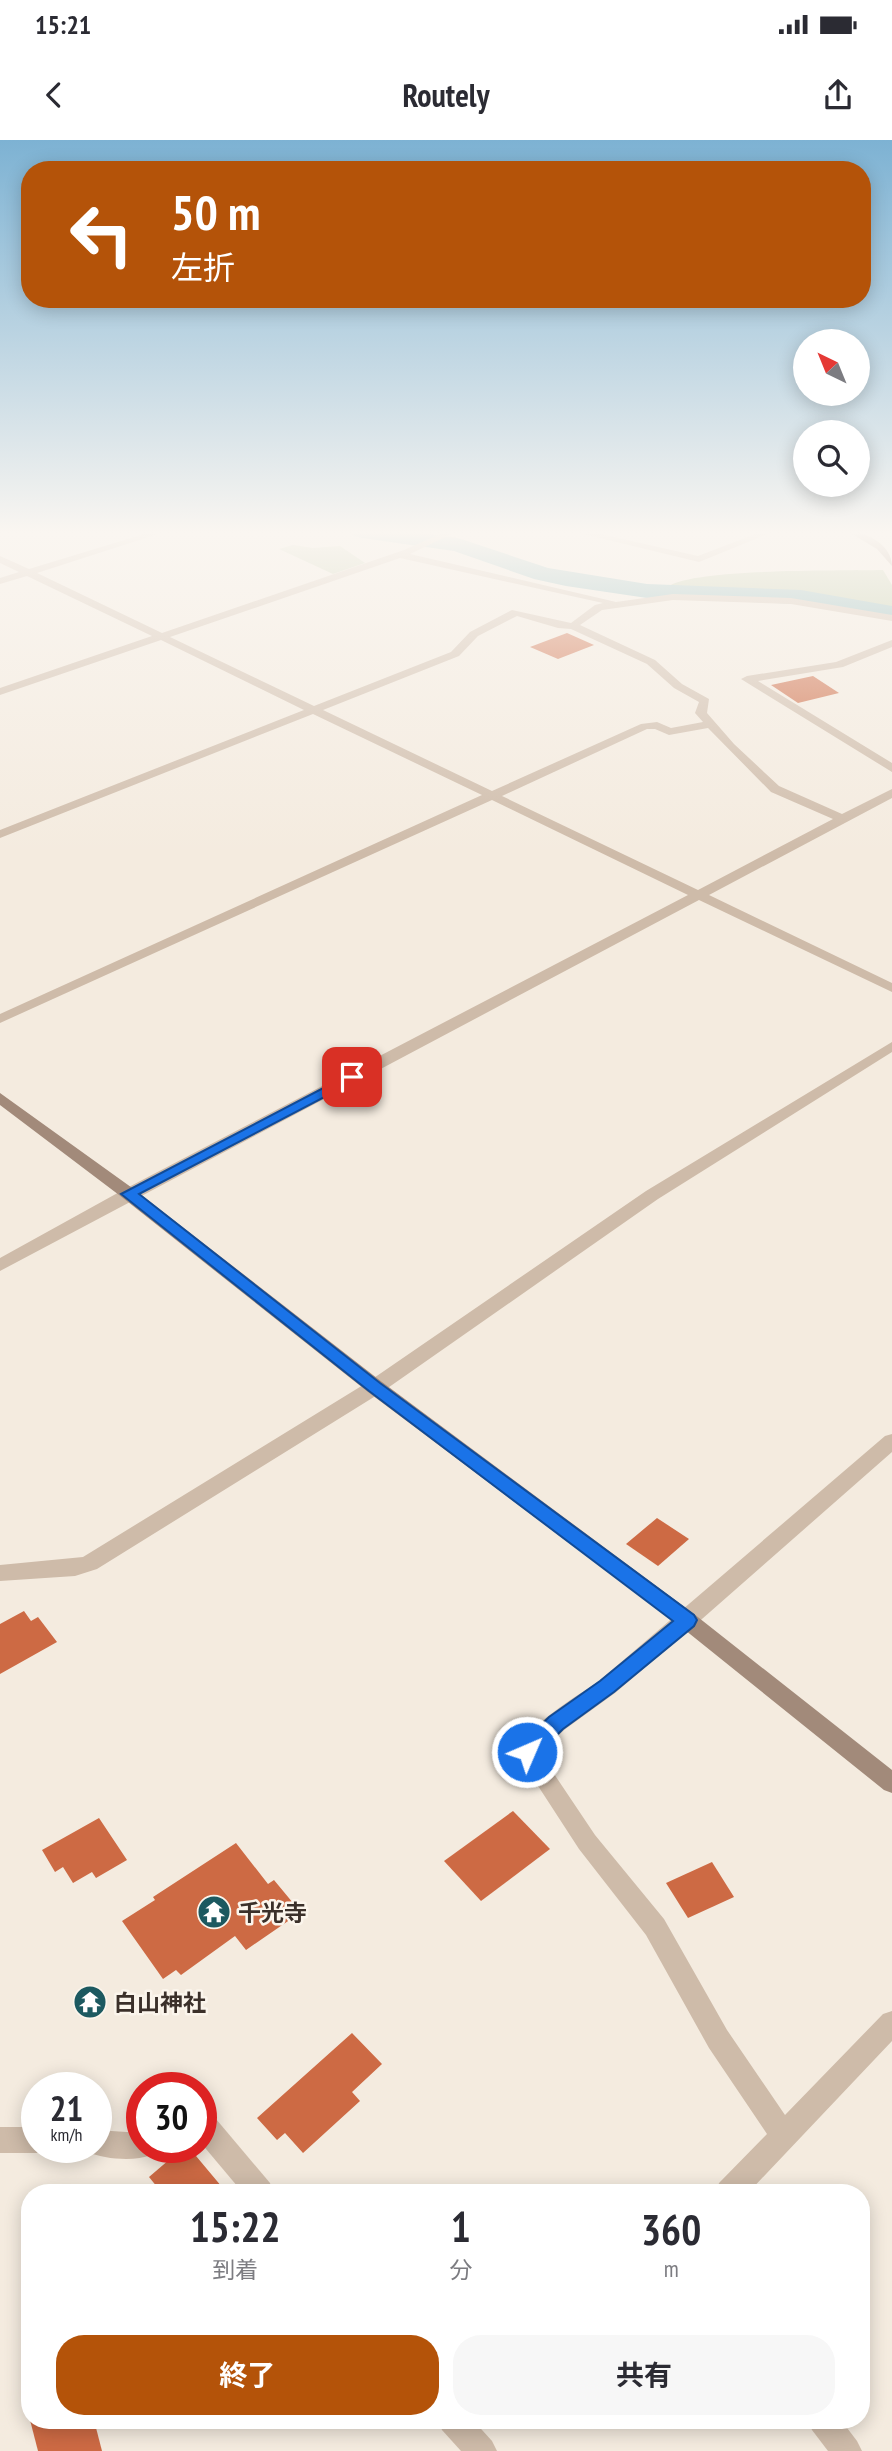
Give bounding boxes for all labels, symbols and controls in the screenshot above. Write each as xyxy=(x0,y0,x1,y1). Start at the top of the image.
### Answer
text: 15:21 xyxy=(35,8,91,41)
text: Routely xyxy=(403,74,489,116)
icon: back xyxy=(35,76,73,114)
icon: share xyxy=(819,76,857,114)
text: 50 m xyxy=(171,180,260,244)
icon: left xyxy=(56,189,147,280)
text: 左折 xyxy=(171,246,235,288)
north arrow xyxy=(793,329,870,406)
map controls xyxy=(793,329,870,497)
button: search xyxy=(793,420,870,497)
pin xyxy=(322,1047,382,1107)
icon: arrive xyxy=(333,1058,371,1096)
position arrow xyxy=(490,1715,564,1789)
temple icon: 千光寺 xyxy=(195,1893,233,1931)
place label: 千光寺 xyxy=(238,1898,307,1927)
temple icon: 白山神社 xyxy=(71,1983,109,2021)
place label: 白山神社 xyxy=(114,1988,206,2017)
speed limit sign: 30 xyxy=(126,2072,217,2163)
text: 21 xyxy=(50,2085,83,2131)
text: km/h xyxy=(51,2123,82,2146)
text: 15:22 xyxy=(190,2199,281,2254)
text: 1 xyxy=(451,2199,471,2254)
text: 360 xyxy=(641,2202,701,2257)
text: m xyxy=(664,2254,679,2283)
text: 到着 xyxy=(212,2255,258,2284)
text: 分 xyxy=(449,2255,472,2284)
button: 終了 xyxy=(56,2335,439,2415)
button: 共有 xyxy=(453,2335,835,2415)

